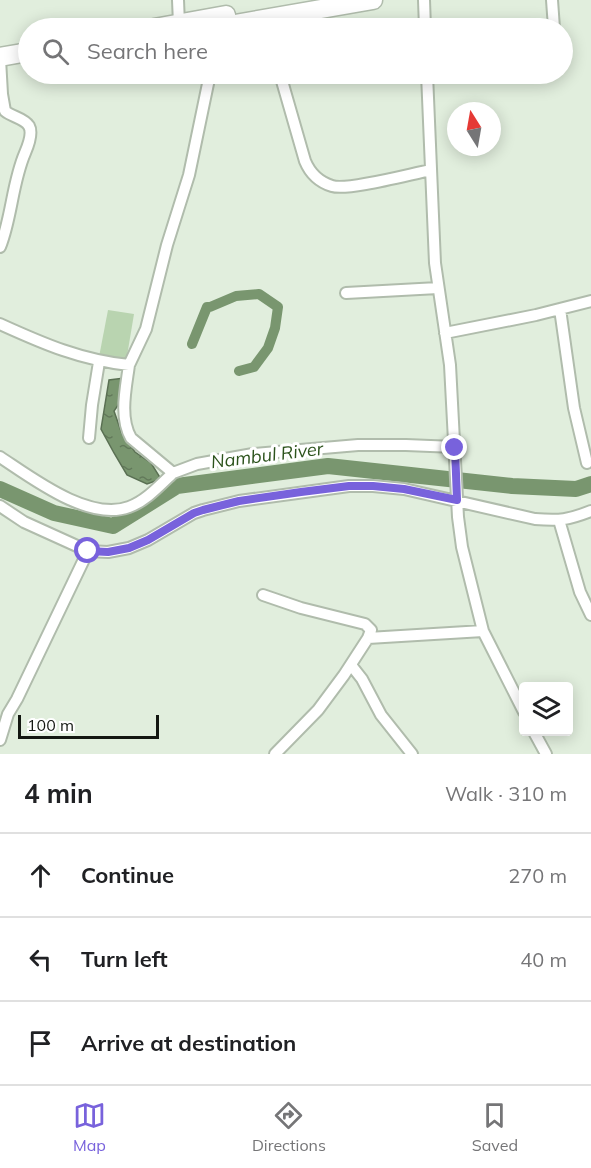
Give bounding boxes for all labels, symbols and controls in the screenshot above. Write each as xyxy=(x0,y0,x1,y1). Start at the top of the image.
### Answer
search box xyxy=(18,18,573,84)
icon: search xyxy=(39,35,72,68)
text: Search here xyxy=(87,37,208,65)
north arrow xyxy=(447,102,501,156)
route end xyxy=(441,434,467,460)
water label: Nambul River xyxy=(210,437,326,473)
route start xyxy=(74,537,100,563)
map controls xyxy=(519,682,573,736)
button: layers xyxy=(519,682,573,736)
scale bar xyxy=(18,712,159,740)
text: 100 m xyxy=(27,715,74,735)
text: 4 min xyxy=(24,777,93,810)
text: Walk · 310 m xyxy=(445,781,567,806)
icon: ahead xyxy=(24,859,57,892)
text: Continue xyxy=(81,861,174,889)
text: 270 m xyxy=(508,863,567,888)
icon: left xyxy=(24,943,57,976)
text: Turn left xyxy=(81,945,168,973)
text: 40 m xyxy=(520,947,567,972)
icon: arrive xyxy=(24,1027,57,1060)
text: Arrive at destination xyxy=(81,1029,296,1057)
tab: Map xyxy=(73,1099,106,1155)
tab: Directions xyxy=(252,1099,326,1155)
tab: Saved xyxy=(472,1099,518,1155)

